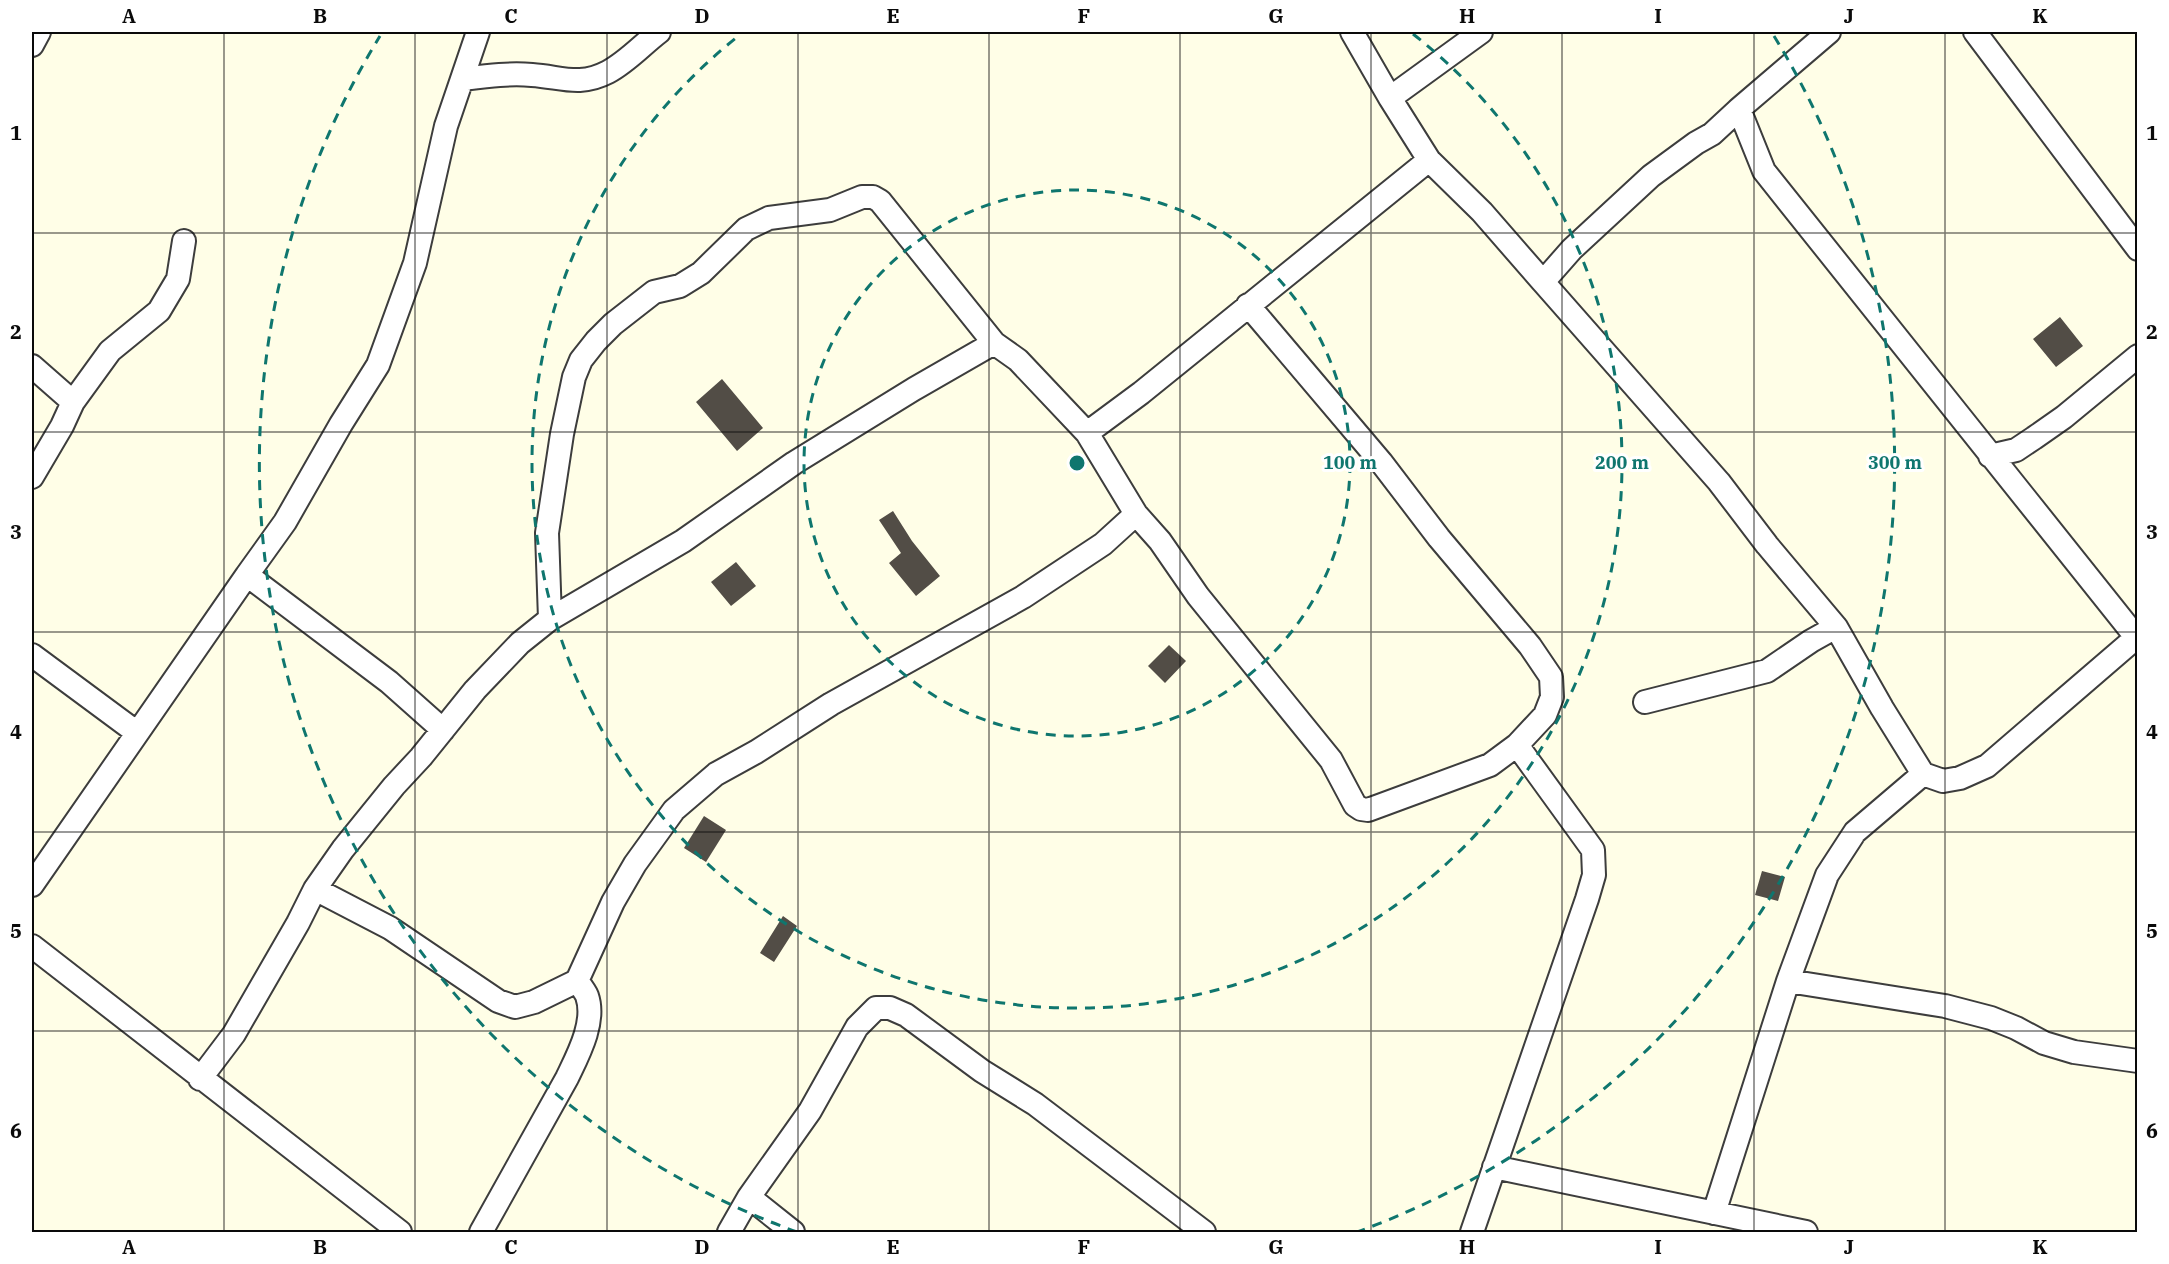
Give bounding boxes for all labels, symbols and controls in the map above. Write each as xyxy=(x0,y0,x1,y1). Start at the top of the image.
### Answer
text: A xyxy=(122,2,136,29)
text: B xyxy=(313,2,327,29)
text: C xyxy=(504,2,518,29)
text: D xyxy=(694,2,710,29)
text: E xyxy=(886,2,900,29)
text: F xyxy=(1078,2,1090,29)
text: G xyxy=(1268,2,1284,29)
text: H xyxy=(1459,2,1475,29)
text: I xyxy=(1654,2,1662,29)
text: J xyxy=(1844,2,1854,29)
text: K xyxy=(2032,2,2048,29)
text: 1 xyxy=(10,119,22,146)
text: 1 xyxy=(2146,119,2158,146)
text: 2 xyxy=(10,318,22,345)
text: 2 xyxy=(2146,318,2158,345)
text: 100 m xyxy=(1323,451,1378,474)
text: 200 m xyxy=(1595,451,1650,474)
text: 300 m xyxy=(1868,451,1923,474)
centre of rings xyxy=(1067,453,1087,473)
text: 3 xyxy=(10,518,22,545)
text: 3 xyxy=(2146,518,2158,545)
text: 4 xyxy=(10,718,22,745)
text: 4 xyxy=(2146,718,2158,745)
text: 5 xyxy=(10,917,22,944)
text: 5 xyxy=(2146,917,2158,944)
text: 6 xyxy=(10,1117,22,1144)
text: 6 xyxy=(2146,1117,2158,1144)
text: A xyxy=(122,1233,136,1260)
text: B xyxy=(313,1233,327,1260)
text: C xyxy=(504,1233,518,1260)
text: D xyxy=(694,1233,710,1260)
text: E xyxy=(886,1233,900,1260)
text: F xyxy=(1078,1233,1090,1260)
text: G xyxy=(1268,1233,1284,1260)
text: H xyxy=(1459,1233,1475,1260)
text: I xyxy=(1654,1233,1662,1260)
text: J xyxy=(1844,1233,1854,1260)
text: K xyxy=(2032,1233,2048,1260)

